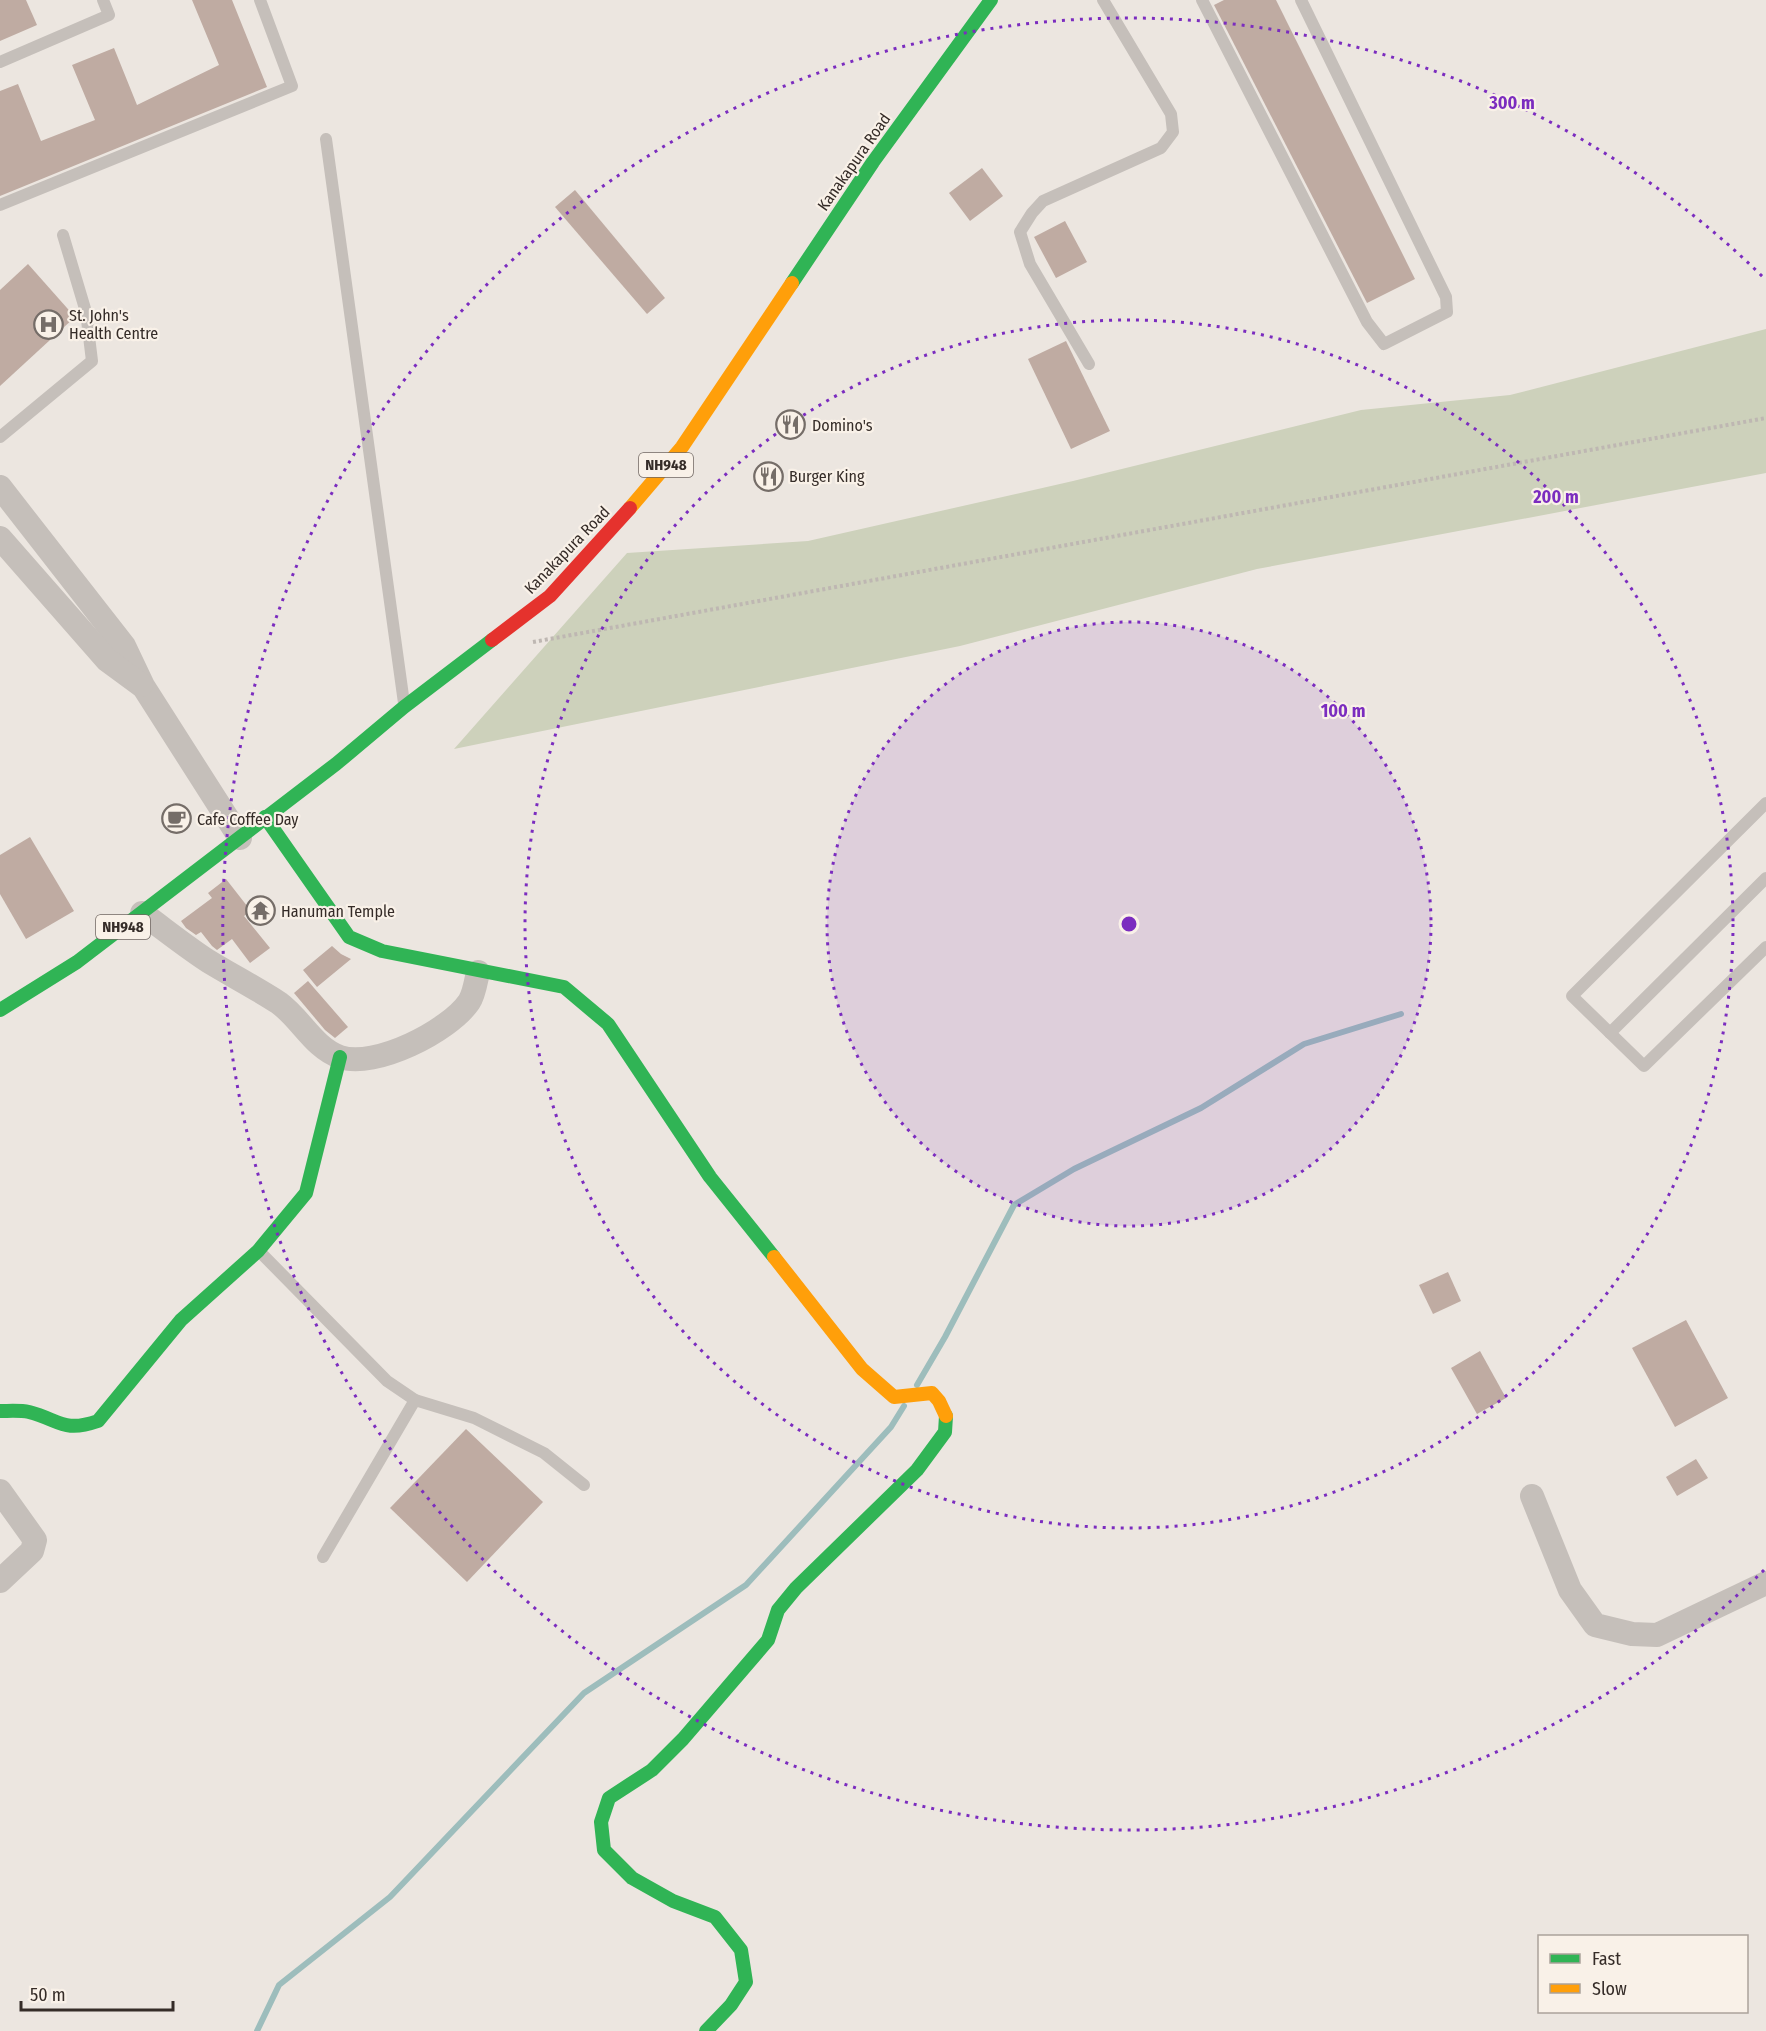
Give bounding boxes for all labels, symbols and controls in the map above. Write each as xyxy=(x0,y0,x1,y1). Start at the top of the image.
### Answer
text: 300 m xyxy=(1488,92,1535,114)
street label: Kanakapura Road xyxy=(813,110,895,214)
place label: St. John's Health Centre xyxy=(69,306,158,343)
hospital icon: St. John's Health Centre xyxy=(32,308,64,340)
restaurant icon: Domino's xyxy=(775,409,807,441)
place label: Domino's xyxy=(812,416,873,435)
road number: NH948 xyxy=(639,453,693,477)
restaurant icon: Burger King xyxy=(752,460,784,492)
place label: Burger King xyxy=(789,467,865,486)
text: 200 m xyxy=(1532,486,1579,508)
street label: Kanakapura Road xyxy=(520,502,614,598)
text: 100 m xyxy=(1321,700,1365,722)
cafe icon: Cafe Coffee Day xyxy=(160,803,192,835)
place label: Cafe Coffee Day xyxy=(197,810,299,829)
temple icon: Hanuman Temple xyxy=(244,895,276,927)
place label: Hanuman Temple xyxy=(281,902,395,921)
centre of rings xyxy=(1119,914,1139,934)
road number: NH948 xyxy=(96,915,150,939)
legend xyxy=(1538,1935,1748,2013)
text: Fast xyxy=(1592,1948,1621,1970)
scale bar xyxy=(21,1974,172,2012)
text: Slow xyxy=(1592,1978,1627,2000)
text: 50 m xyxy=(30,1984,66,2006)

